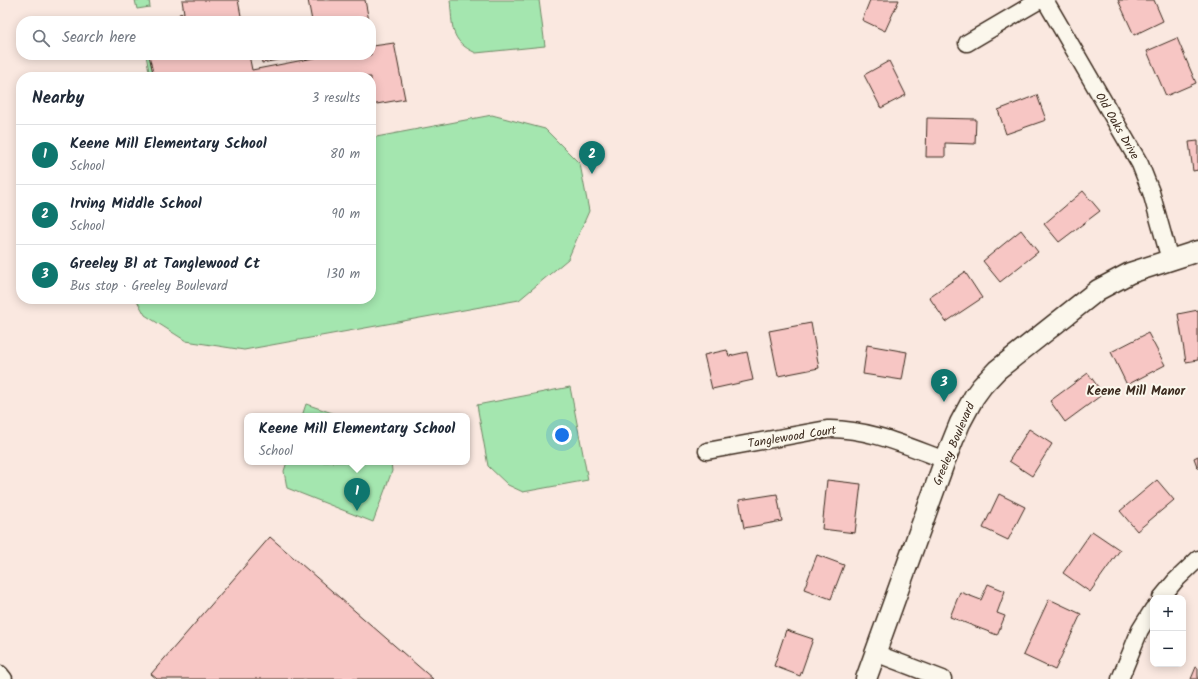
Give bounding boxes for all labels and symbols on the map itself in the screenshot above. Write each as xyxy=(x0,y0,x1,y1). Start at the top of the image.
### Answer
street label: Old Oaks Drive xyxy=(1090,89,1144,164)
pin: 2 xyxy=(579,141,605,174)
pin: 3 xyxy=(931,369,957,402)
district label: Keene Mill Manor xyxy=(1087,381,1187,402)
street label: Greeley Boulevard xyxy=(928,399,980,489)
street label: Tanglewood Court xyxy=(746,421,838,453)
your location xyxy=(552,425,572,445)
pin: 1 xyxy=(344,478,370,511)

